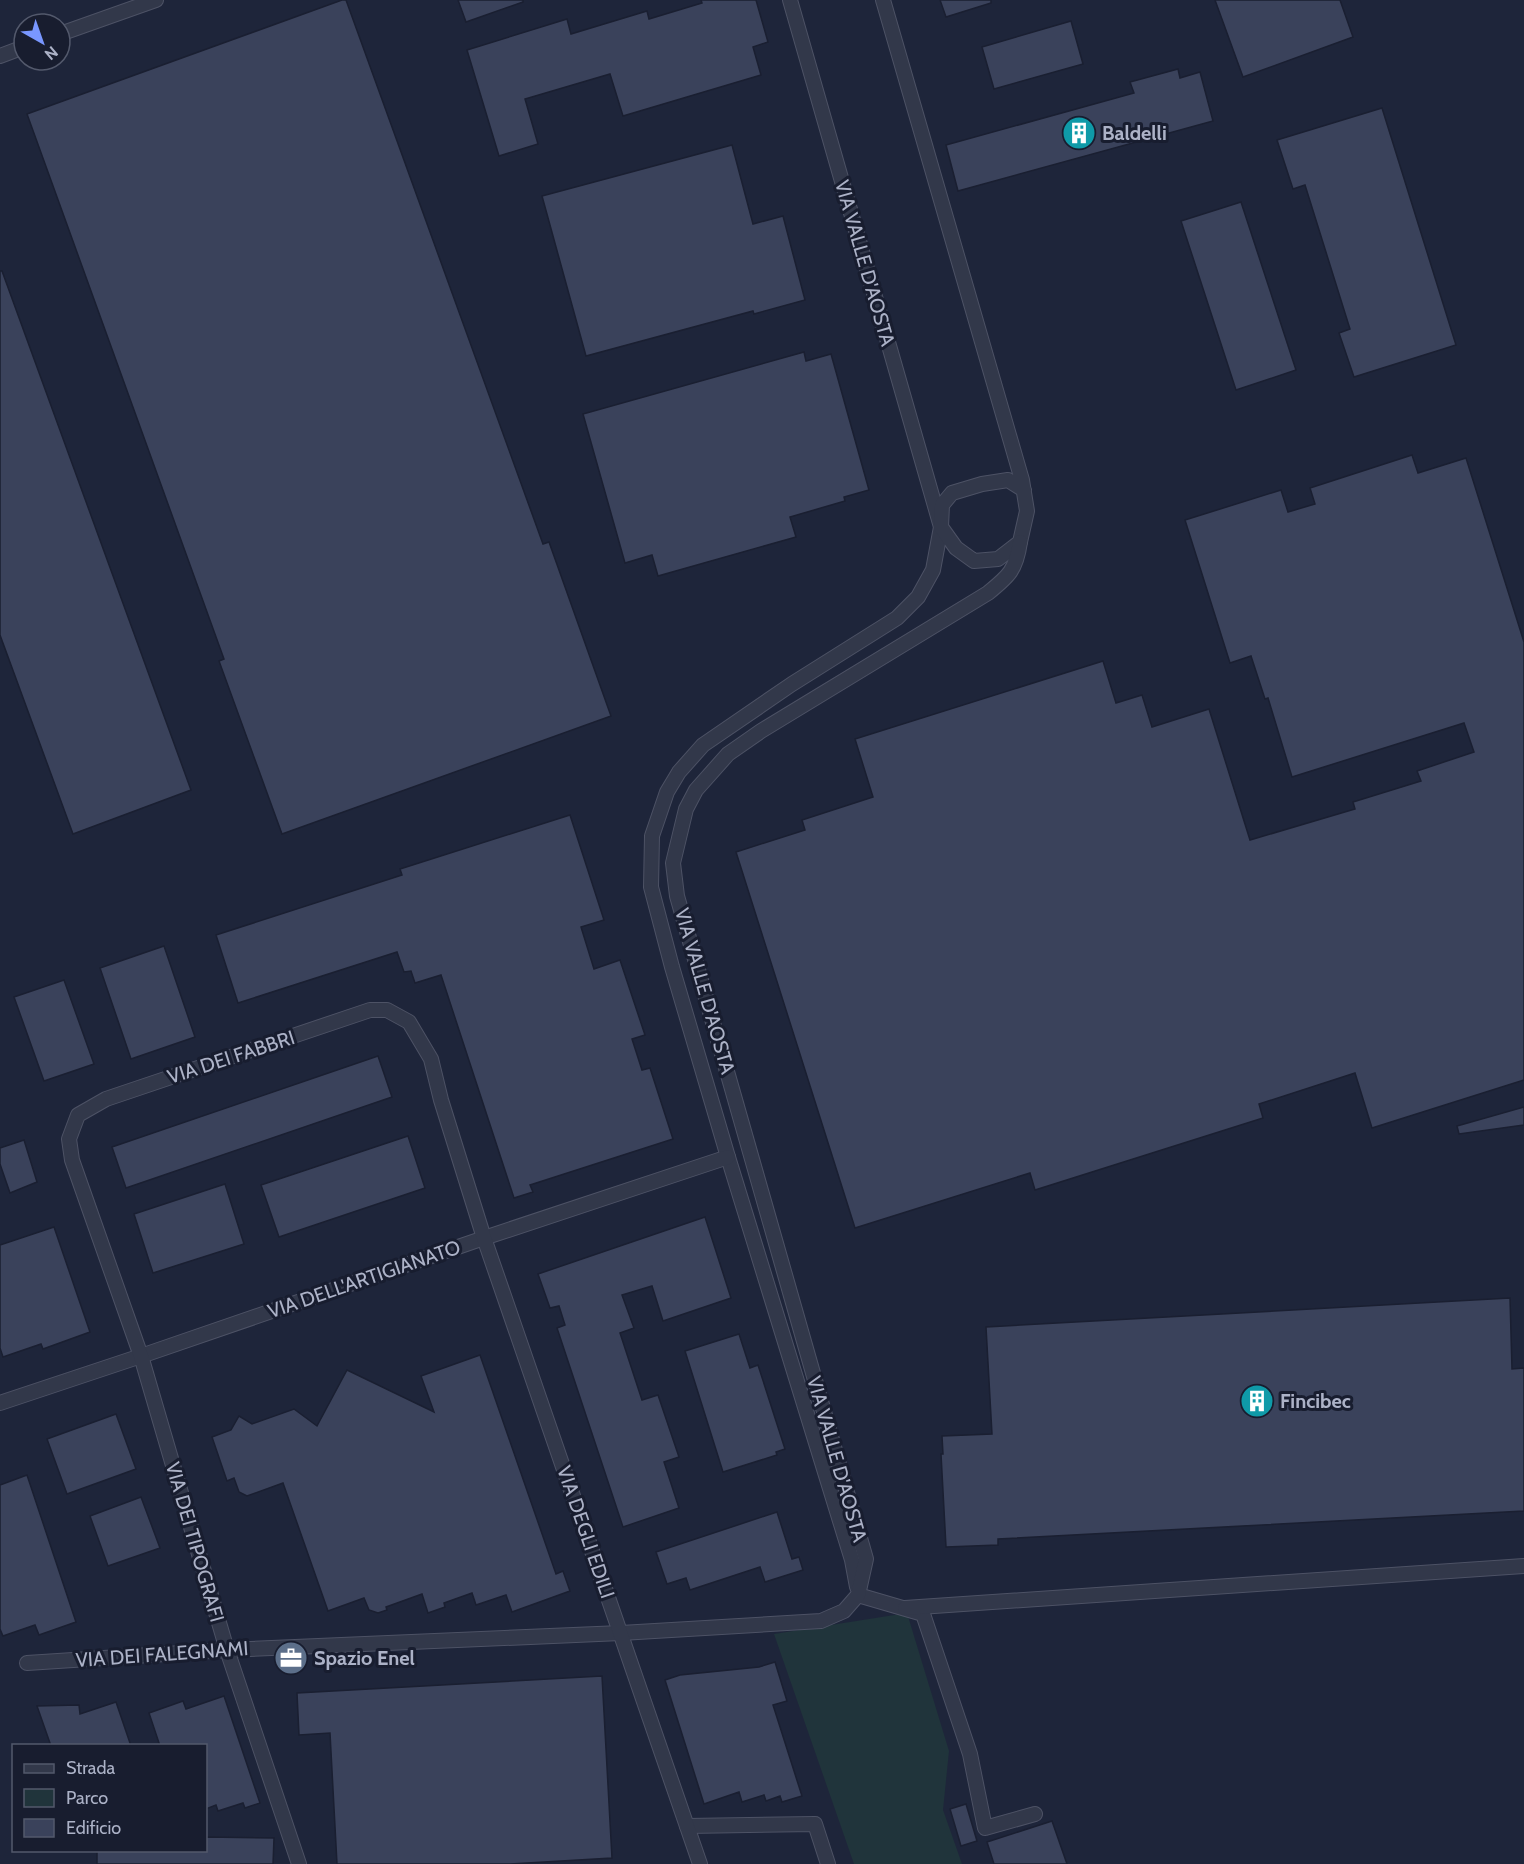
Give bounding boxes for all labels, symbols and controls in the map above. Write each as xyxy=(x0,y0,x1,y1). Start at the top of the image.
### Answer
north arrow xyxy=(12,12,72,72)
text: N xyxy=(41,42,62,64)
building icon: Baldelli xyxy=(1061,115,1097,151)
place label: Baldelli xyxy=(1102,121,1167,145)
street label: VIA VALLE D'AOSTA xyxy=(830,177,900,349)
street label: VIA VALLE D'AOSTA xyxy=(670,905,740,1077)
street label: VIA DEI FABBRI xyxy=(164,1025,298,1089)
street label: VIA DELL'ARTIGIANATO xyxy=(264,1235,464,1323)
street label: VIA VALLE D'AOSTA xyxy=(802,1373,872,1545)
building icon: Fincibec xyxy=(1239,1383,1275,1419)
place label: Fincibec xyxy=(1280,1389,1351,1413)
street label: VIA DEI TIPOGRAFI xyxy=(161,1459,229,1625)
street label: VIA DEGLI EDILI xyxy=(552,1463,620,1601)
street label: VIA DEI FALEGNAMI xyxy=(75,1636,249,1672)
office icon: Spazio Enel xyxy=(273,1640,309,1676)
place label: Spazio Enel xyxy=(314,1646,415,1670)
legend xyxy=(12,1744,207,1852)
text: Strada xyxy=(66,1757,116,1779)
text: Parco xyxy=(66,1787,108,1809)
text: Edificio xyxy=(66,1817,121,1839)

